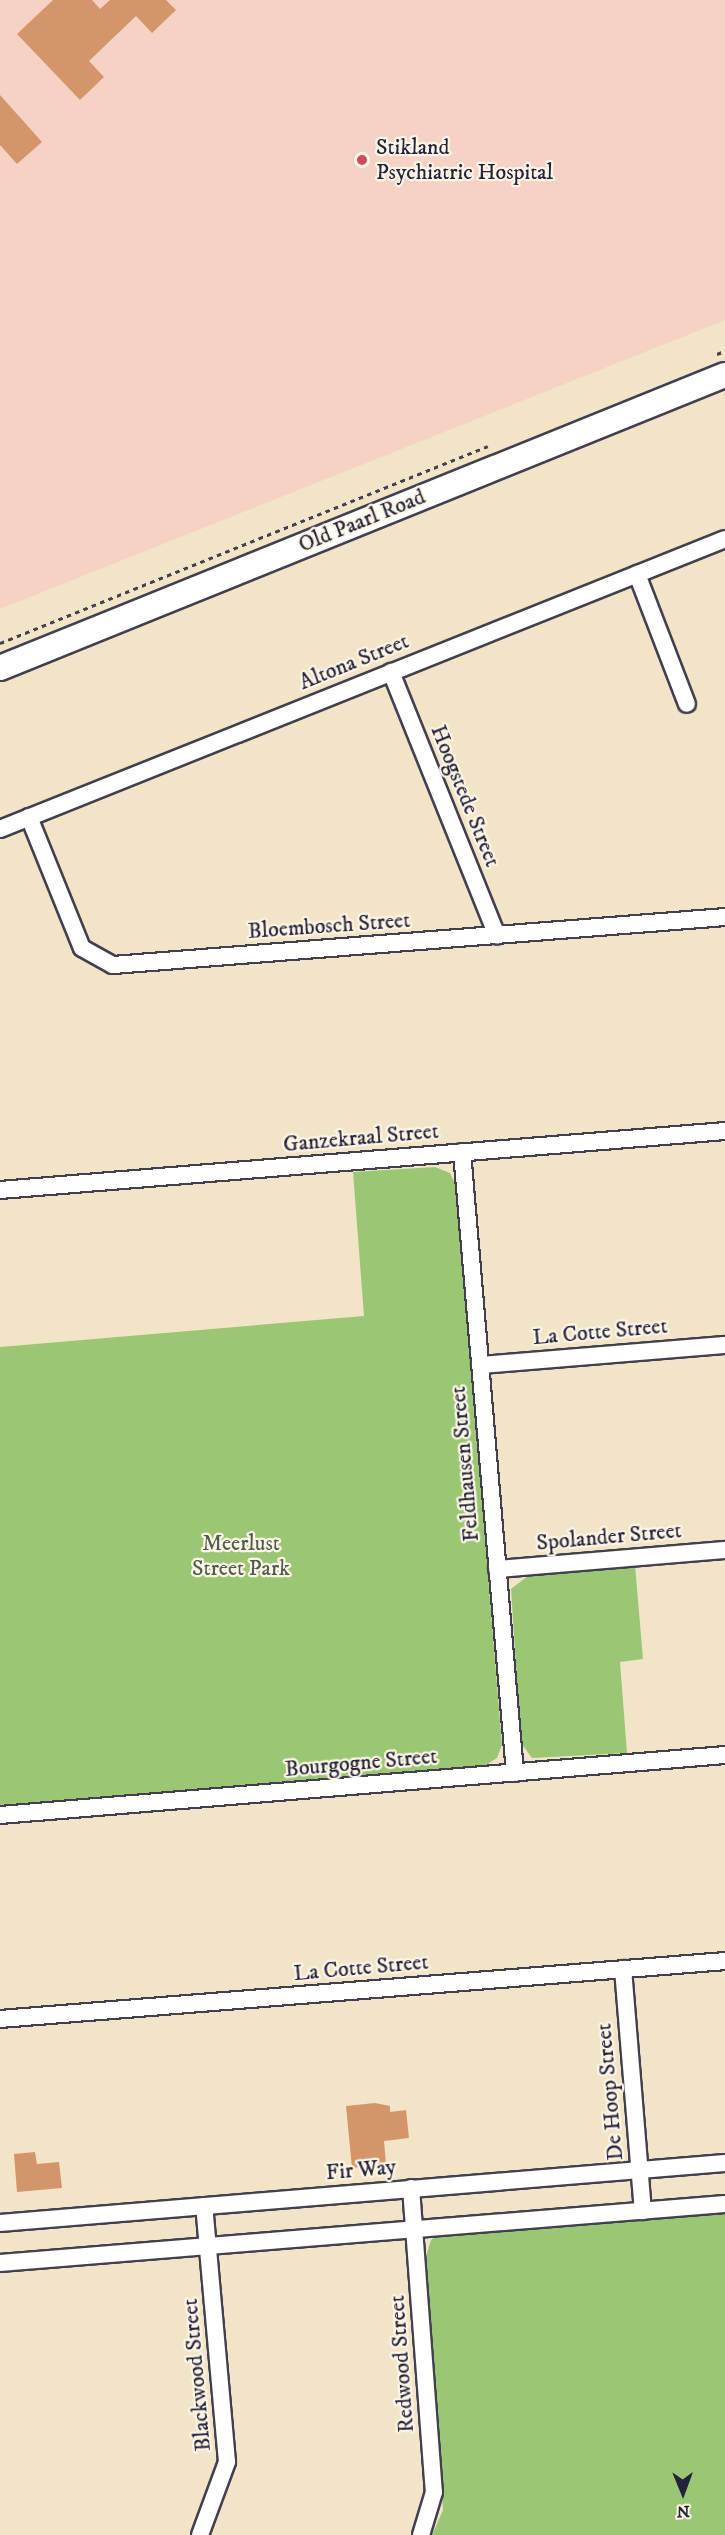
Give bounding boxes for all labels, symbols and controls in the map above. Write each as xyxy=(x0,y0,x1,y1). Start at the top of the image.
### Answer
place label: Stikland Psychiatric Hospital xyxy=(376,134,553,186)
marker: Stikland Psychiatric Hospital xyxy=(353,151,371,169)
street label: Old Paarl Road xyxy=(295,484,429,558)
street label: Altona Street xyxy=(295,628,413,696)
street label: Hoogstede Street xyxy=(425,721,505,871)
street label: Bloembosch Street xyxy=(247,907,411,945)
street label: Ganzekraal Street xyxy=(282,1118,440,1158)
street label: La Cotte Street xyxy=(532,1313,668,1351)
street label: Feldhausen Street xyxy=(445,1385,485,1543)
street label: Spolander Street xyxy=(535,1518,683,1556)
park label: Meerlust Street Park xyxy=(192,1530,290,1582)
street label: Bourgogne Street xyxy=(284,1743,438,1783)
street label: La Cotte Street xyxy=(293,1949,429,1987)
street label: De Hoop Street xyxy=(591,2022,629,2162)
street label: Fir Way xyxy=(325,2154,397,2186)
street label: Redwood Street xyxy=(384,2294,420,2434)
street label: Blackwood Street xyxy=(177,2297,217,2453)
north arrow xyxy=(653,2463,713,2523)
text: N xyxy=(677,2501,690,2521)

